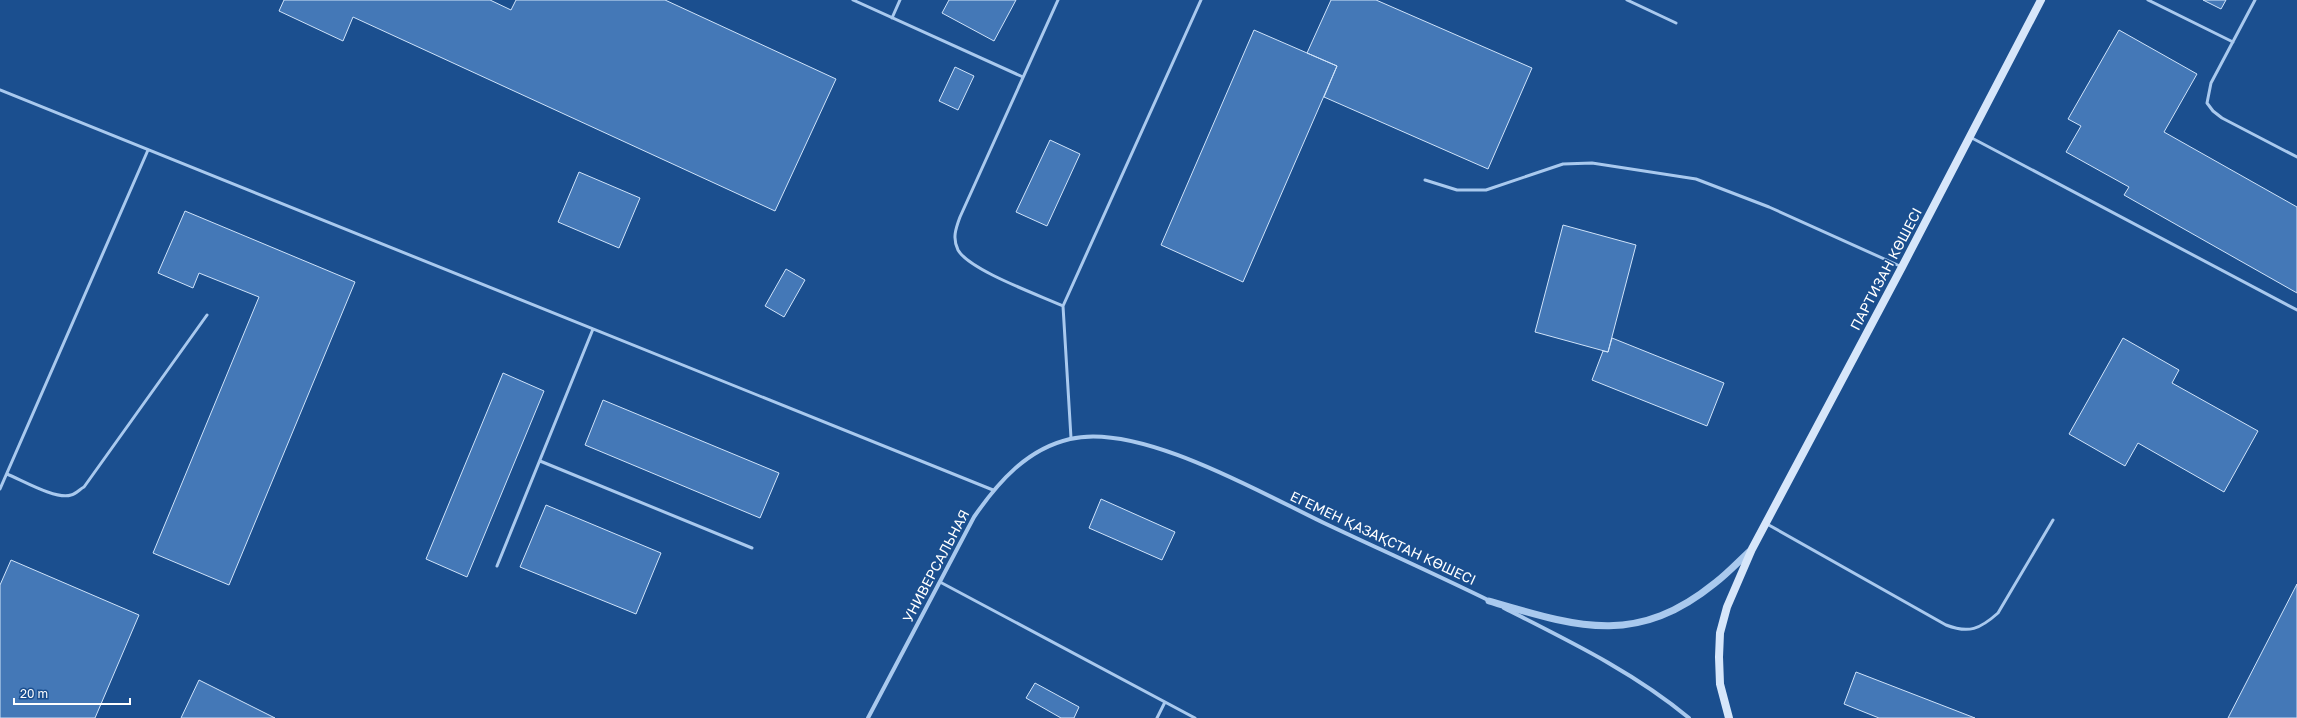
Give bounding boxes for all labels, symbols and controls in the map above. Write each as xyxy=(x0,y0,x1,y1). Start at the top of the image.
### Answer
street label: ПАРТИЗАН КӨШЕСІ xyxy=(1846,205,1925,333)
street label: ЕГЕМЕН ҚАЗАҚСТАН КӨШЕСІ xyxy=(1288,487,1479,588)
street label: УНИВЕРСАЛЬНАЯ xyxy=(899,506,973,625)
scale bar xyxy=(14,680,130,706)
text: 20 m xyxy=(20,686,48,701)

